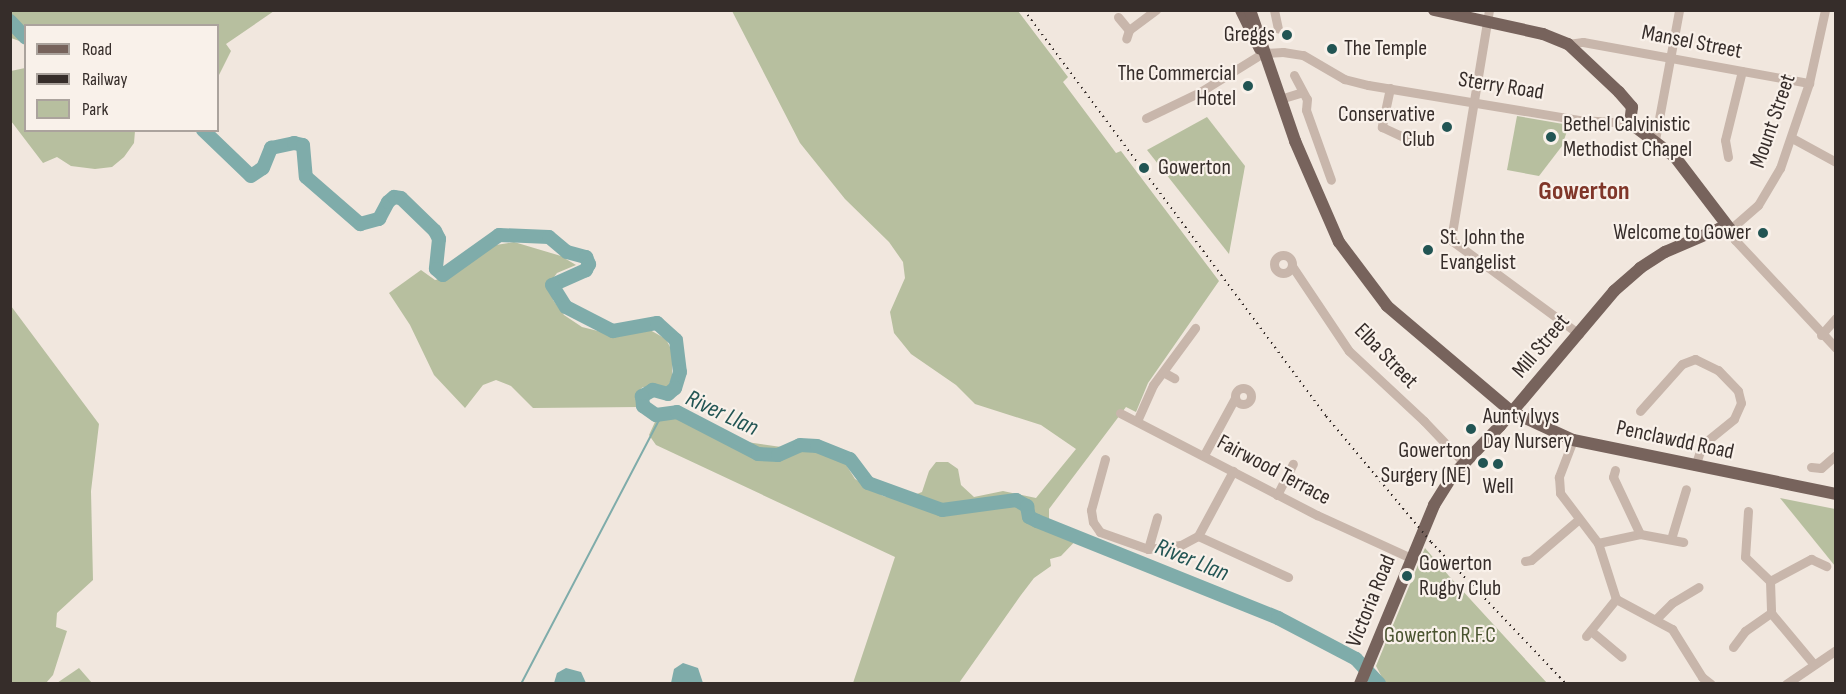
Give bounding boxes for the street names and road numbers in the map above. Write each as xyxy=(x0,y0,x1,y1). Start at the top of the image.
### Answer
street label: Mansel Street xyxy=(1640,19,1744,65)
street label: Sterry Road xyxy=(1456,66,1546,106)
street label: Mount Street xyxy=(1745,71,1801,171)
street label: Mill Street xyxy=(1507,309,1575,383)
street label: Elba Street xyxy=(1348,318,1424,394)
street label: Penclawdd Road xyxy=(1614,415,1736,465)
street label: Fairwood Terrace xyxy=(1213,429,1335,511)
street label: Victoria Road xyxy=(1341,551,1401,651)

